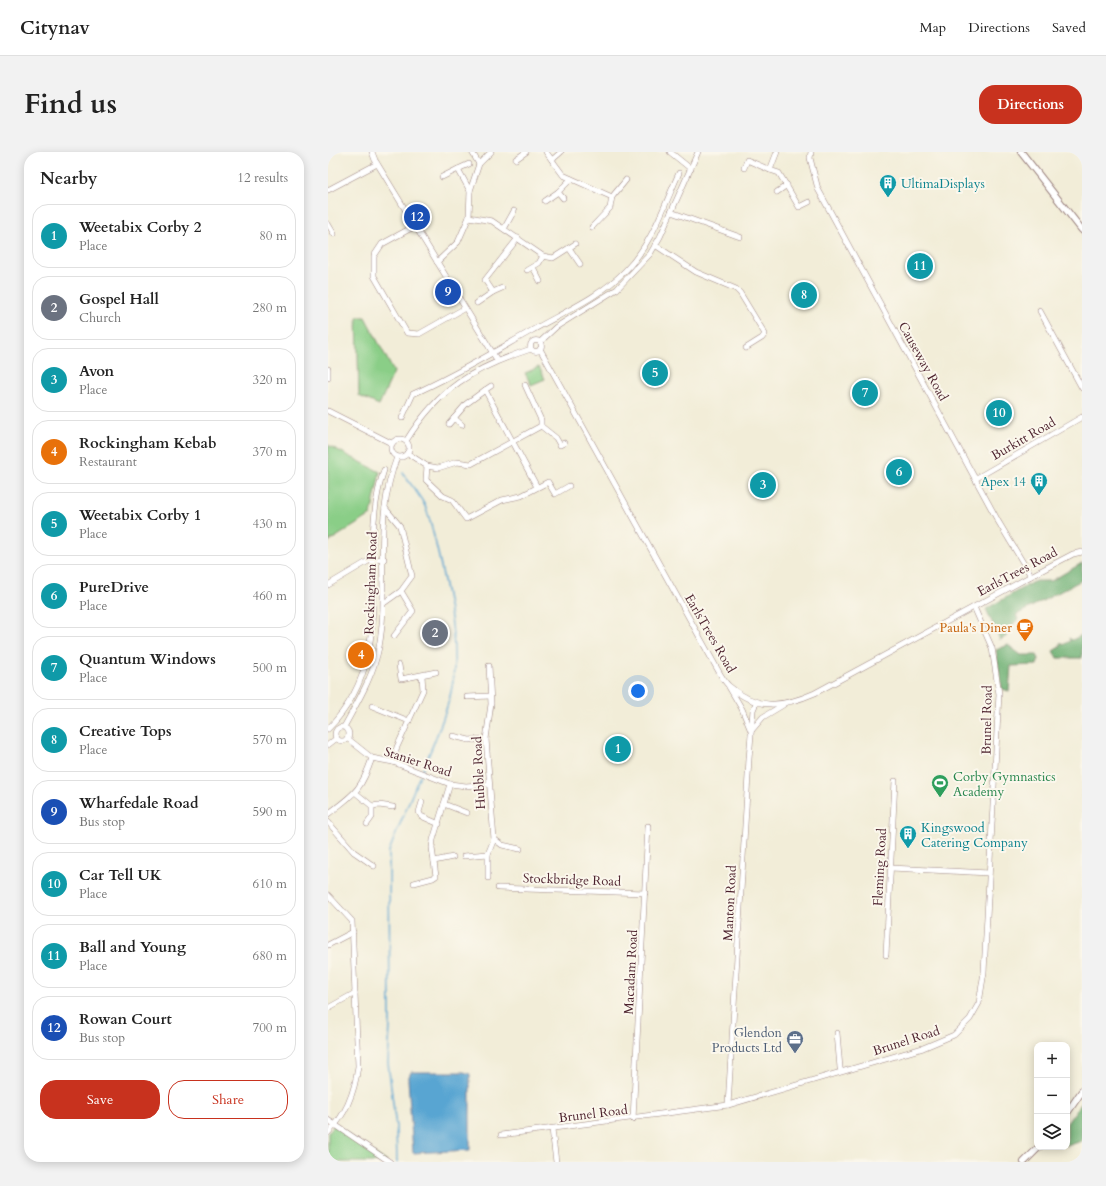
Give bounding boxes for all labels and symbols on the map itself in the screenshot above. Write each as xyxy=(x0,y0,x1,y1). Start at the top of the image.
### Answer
building icon: UltimaDisplays xyxy=(878,173,898,198)
place label: UltimaDisplays xyxy=(901,175,985,193)
pin: 12 xyxy=(404,202,430,232)
pin: 11 xyxy=(907,251,933,281)
pin: 9 xyxy=(435,277,461,307)
pin: 8 xyxy=(791,280,817,310)
street label: Causeway Road xyxy=(894,319,952,404)
pin: 5 xyxy=(642,358,668,388)
pin: 7 xyxy=(852,378,878,408)
pin: 10 xyxy=(986,398,1012,428)
street label: Burkitt Road xyxy=(988,413,1059,465)
pin: 6 xyxy=(886,457,912,487)
pin: 3 xyxy=(750,470,776,500)
building icon: Apex 14 xyxy=(1029,471,1049,496)
place label: Apex 14 xyxy=(981,473,1026,491)
street label: Rockingham Road xyxy=(360,531,382,635)
street label: EarlsTrees Road xyxy=(974,543,1061,601)
street label: EarlsTrees Road xyxy=(680,591,740,676)
cafe icon: Paula's Diner xyxy=(1015,617,1035,642)
pin: 2 xyxy=(422,618,448,648)
place label: Paula's Diner xyxy=(940,619,1012,637)
pin: 4 xyxy=(348,640,374,670)
your location xyxy=(628,681,648,701)
street label: Brunel Road xyxy=(977,685,997,755)
pin: 1 xyxy=(605,734,631,764)
street label: Hubble Road xyxy=(468,736,490,810)
street label: Stanier Road xyxy=(382,743,454,781)
place label: Corby Gymnastics Academy xyxy=(953,768,1056,801)
sports icon: Corby Gymnastics Academy xyxy=(930,773,950,798)
place label: Kingswood Catering Company xyxy=(921,819,1028,852)
building icon: Kingswood Catering Company xyxy=(898,824,918,849)
street label: Fleming Road xyxy=(869,828,891,906)
street label: Manton Road xyxy=(719,865,741,941)
street label: Stockbridge Road xyxy=(523,869,621,891)
street label: Macadam Road xyxy=(620,929,642,1015)
street label: Brunel Road xyxy=(871,1022,942,1060)
place label: Glendon Products Ltd xyxy=(712,1024,783,1057)
office icon: Glendon Products Ltd xyxy=(785,1029,805,1054)
street label: Brunel Road xyxy=(558,1101,629,1127)

